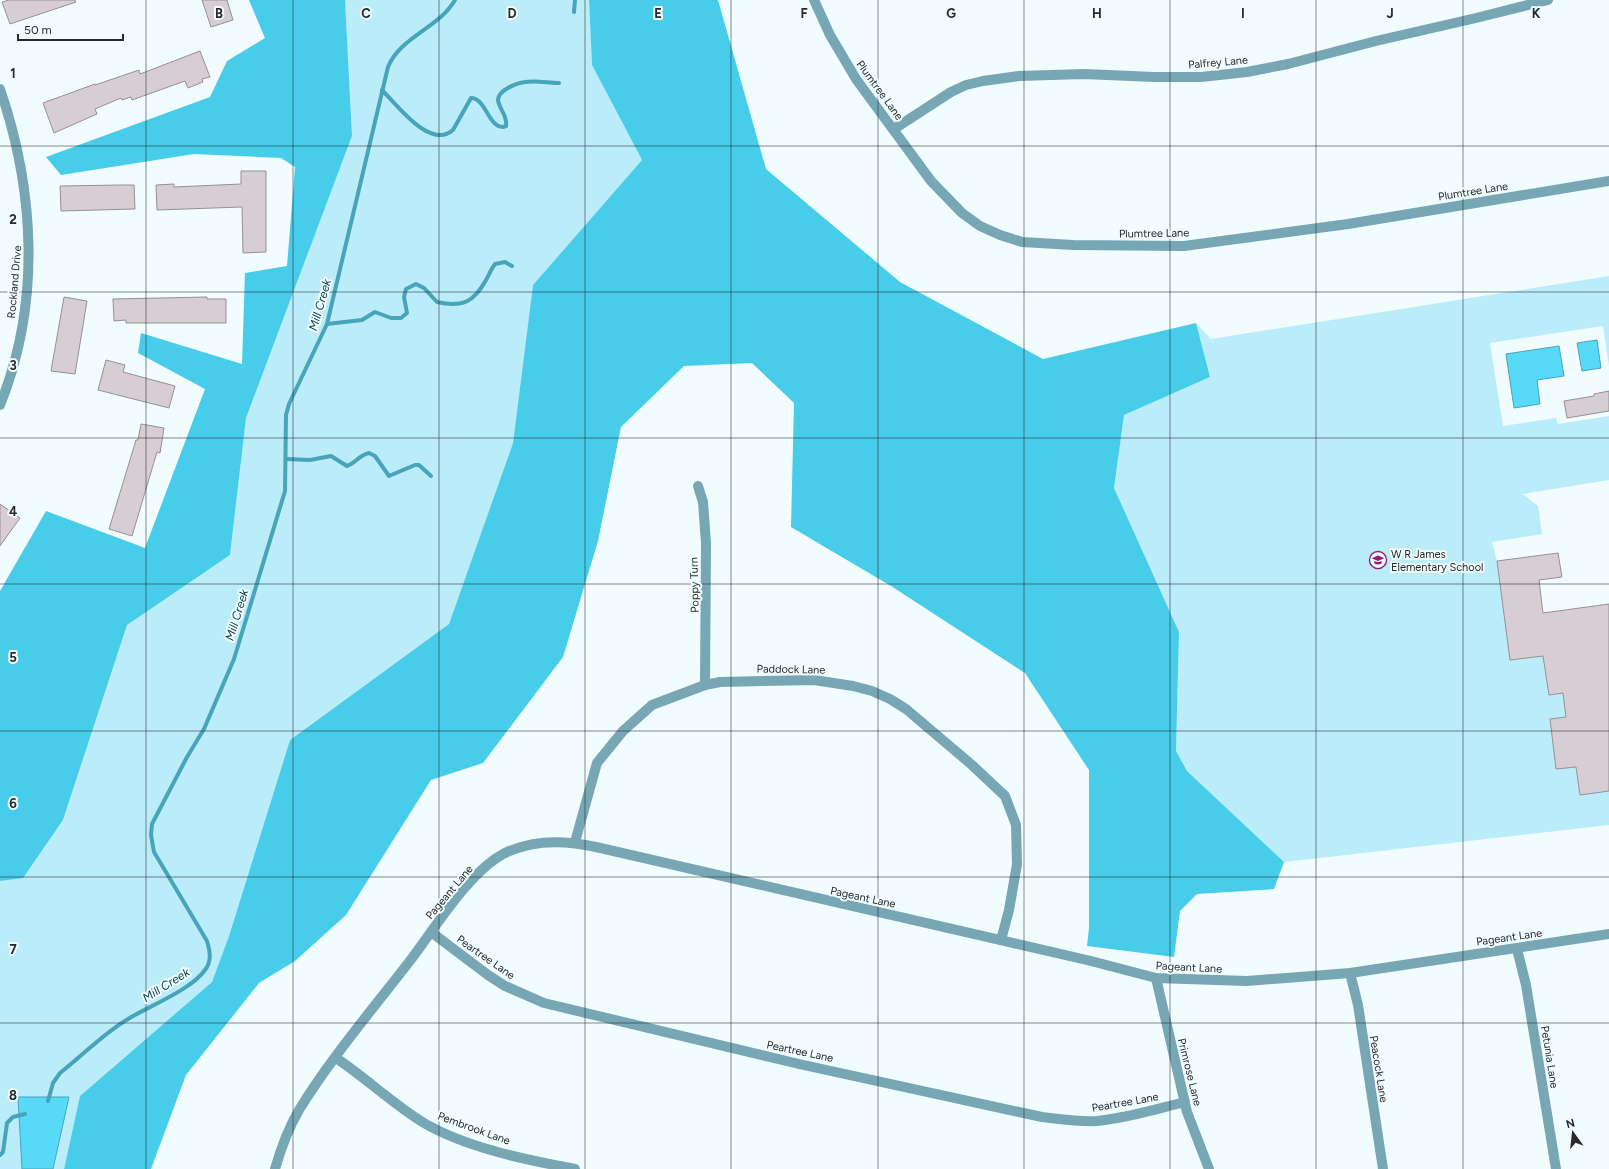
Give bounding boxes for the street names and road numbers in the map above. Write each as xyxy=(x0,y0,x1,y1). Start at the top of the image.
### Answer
street label: Palfrey Lane xyxy=(1188,53,1248,72)
street label: Plumtree Lane xyxy=(854,58,906,123)
street label: Plumtree Lane xyxy=(1437,180,1509,203)
street label: Plumtree Lane xyxy=(1119,226,1189,241)
street label: Rockland Drive xyxy=(5,245,24,319)
street label: Poppy Turn xyxy=(688,557,701,613)
street label: Paddock Lane xyxy=(757,662,825,677)
street label: Pageant Lane xyxy=(423,863,476,922)
street label: Pageant Lane xyxy=(829,884,897,911)
street label: Pageant Lane xyxy=(1475,926,1543,949)
street label: Peartree Lane xyxy=(454,933,517,982)
street label: Pageant Lane xyxy=(1155,959,1222,976)
street label: Petunia Lane xyxy=(1538,1025,1561,1089)
street label: Peacock Lane xyxy=(1367,1035,1390,1104)
street label: Primrose Lane xyxy=(1175,1037,1204,1107)
street label: Peartree Lane xyxy=(765,1038,834,1065)
street label: Peartree Lane xyxy=(1091,1090,1160,1115)
street label: Pembrook Lane xyxy=(436,1109,512,1148)

